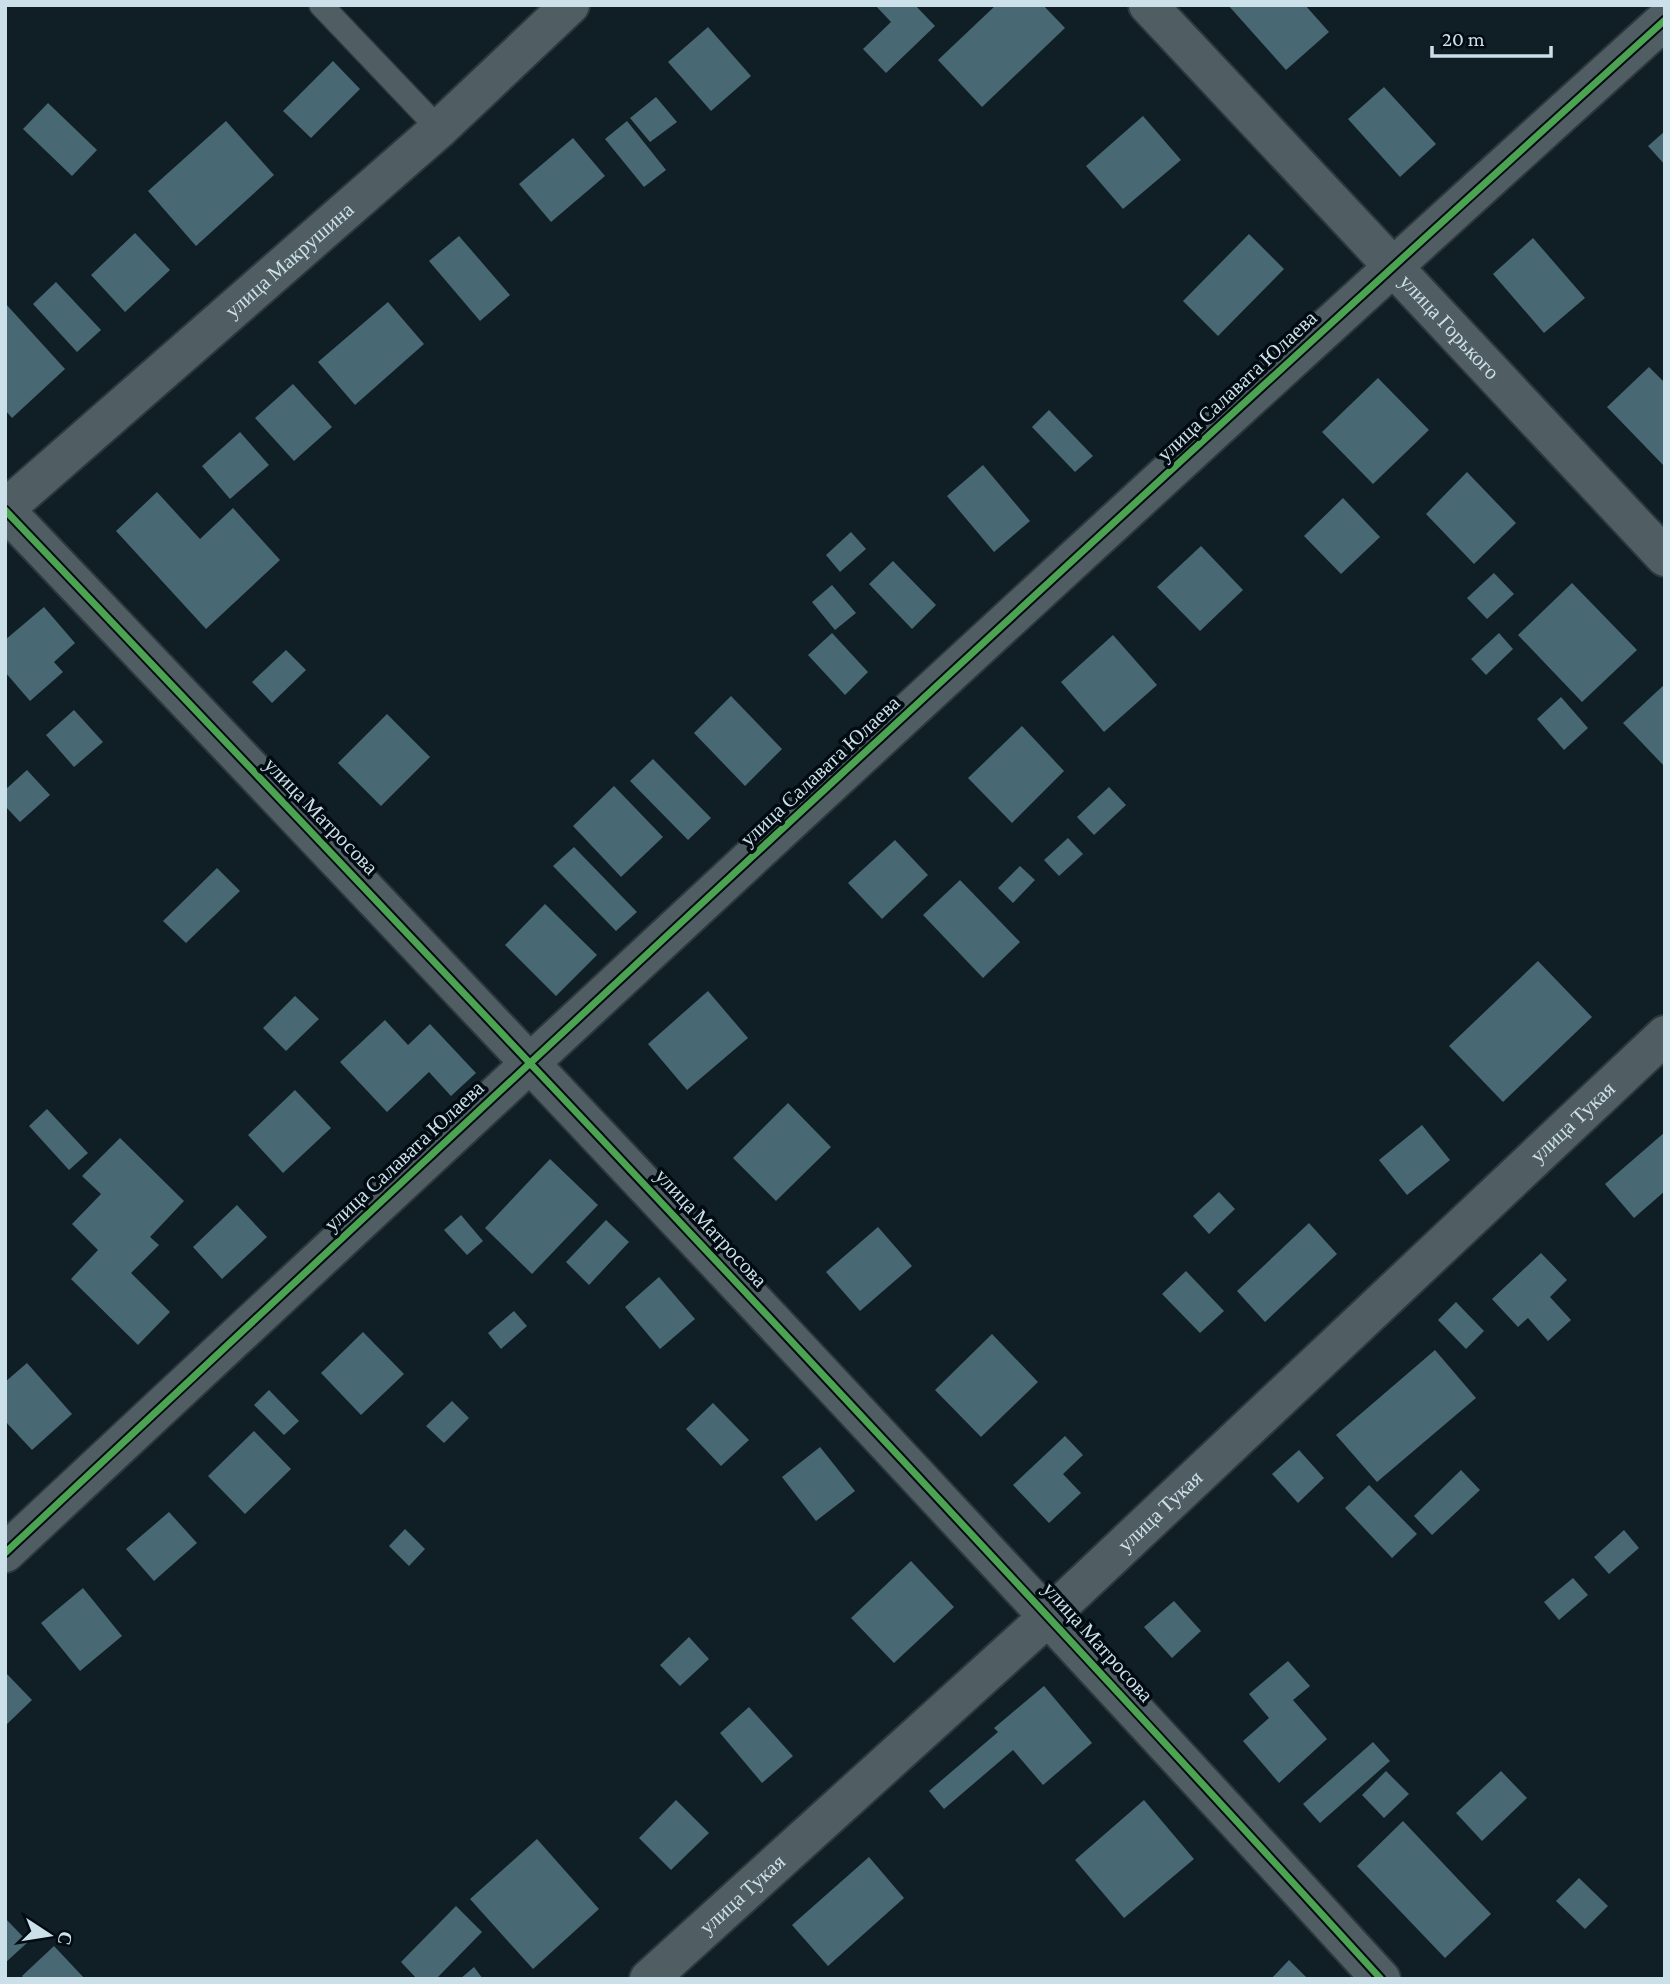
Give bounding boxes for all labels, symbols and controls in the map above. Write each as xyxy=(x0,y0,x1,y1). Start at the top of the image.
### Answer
scale bar xyxy=(1432,14,1551,58)
text: 20 m xyxy=(1442,27,1485,51)
street label: улица Макрушина xyxy=(220,197,359,323)
street label: улица Горького xyxy=(1395,269,1504,384)
street label: улица Салавата Юлаева xyxy=(1152,305,1322,466)
street label: улица Салавата Юлаева xyxy=(735,690,905,851)
street label: улица Матросова xyxy=(259,753,383,880)
street label: улица Салавата Юлаева xyxy=(319,1075,489,1236)
street label: улица Тукая xyxy=(1526,1076,1620,1168)
street label: улица Матросова xyxy=(650,1164,772,1293)
street label: улица Тукая xyxy=(1113,1465,1208,1557)
street label: улица Матросова xyxy=(1038,1577,1159,1707)
street label: улица Тукая xyxy=(695,1849,790,1939)
north arrow xyxy=(14,1900,84,1970)
text: С xyxy=(53,1930,77,1947)

